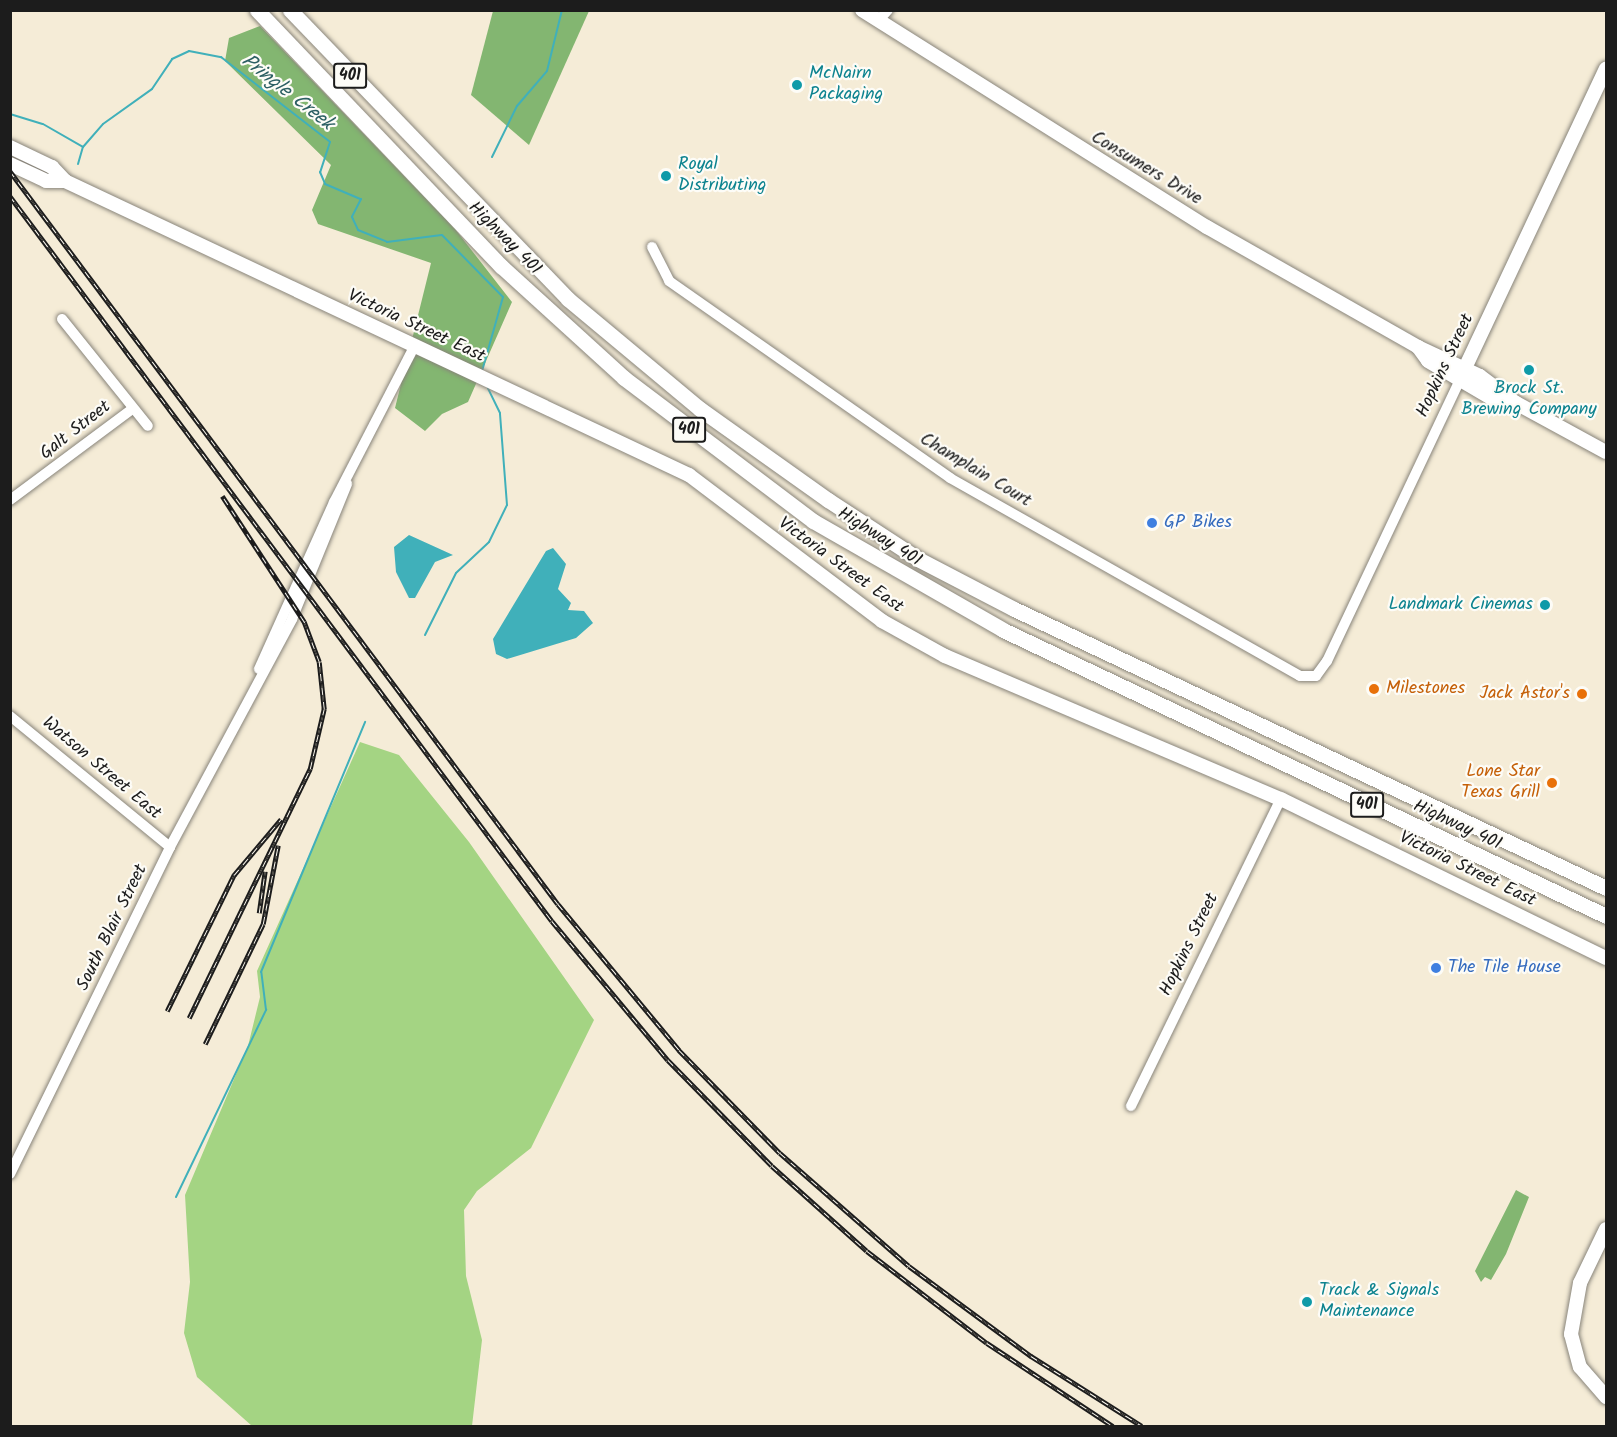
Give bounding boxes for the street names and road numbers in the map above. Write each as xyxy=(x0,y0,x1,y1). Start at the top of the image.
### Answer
road number: 401 xyxy=(332,63,368,89)
street label: Consumers Drive xyxy=(1087,127,1205,211)
street label: Highway 401 xyxy=(463,198,545,280)
street label: Victoria Street East xyxy=(344,286,488,368)
street label: Hopkins Street xyxy=(1413,311,1479,421)
street label: Galt Street xyxy=(36,397,116,465)
road number: 401 xyxy=(671,417,707,443)
street label: Champlain Court xyxy=(915,429,1035,513)
street label: Highway 401 xyxy=(833,504,925,572)
street label: Victoria Street East xyxy=(773,513,907,619)
street label: Watson Street East xyxy=(37,713,165,825)
road number: 401 xyxy=(1349,792,1385,818)
street label: Highway 401 xyxy=(1409,796,1505,856)
street label: Victoria Street East xyxy=(1395,828,1539,912)
street label: South Blair Street xyxy=(73,861,153,995)
street label: Hopkins Street xyxy=(1156,890,1224,1000)

